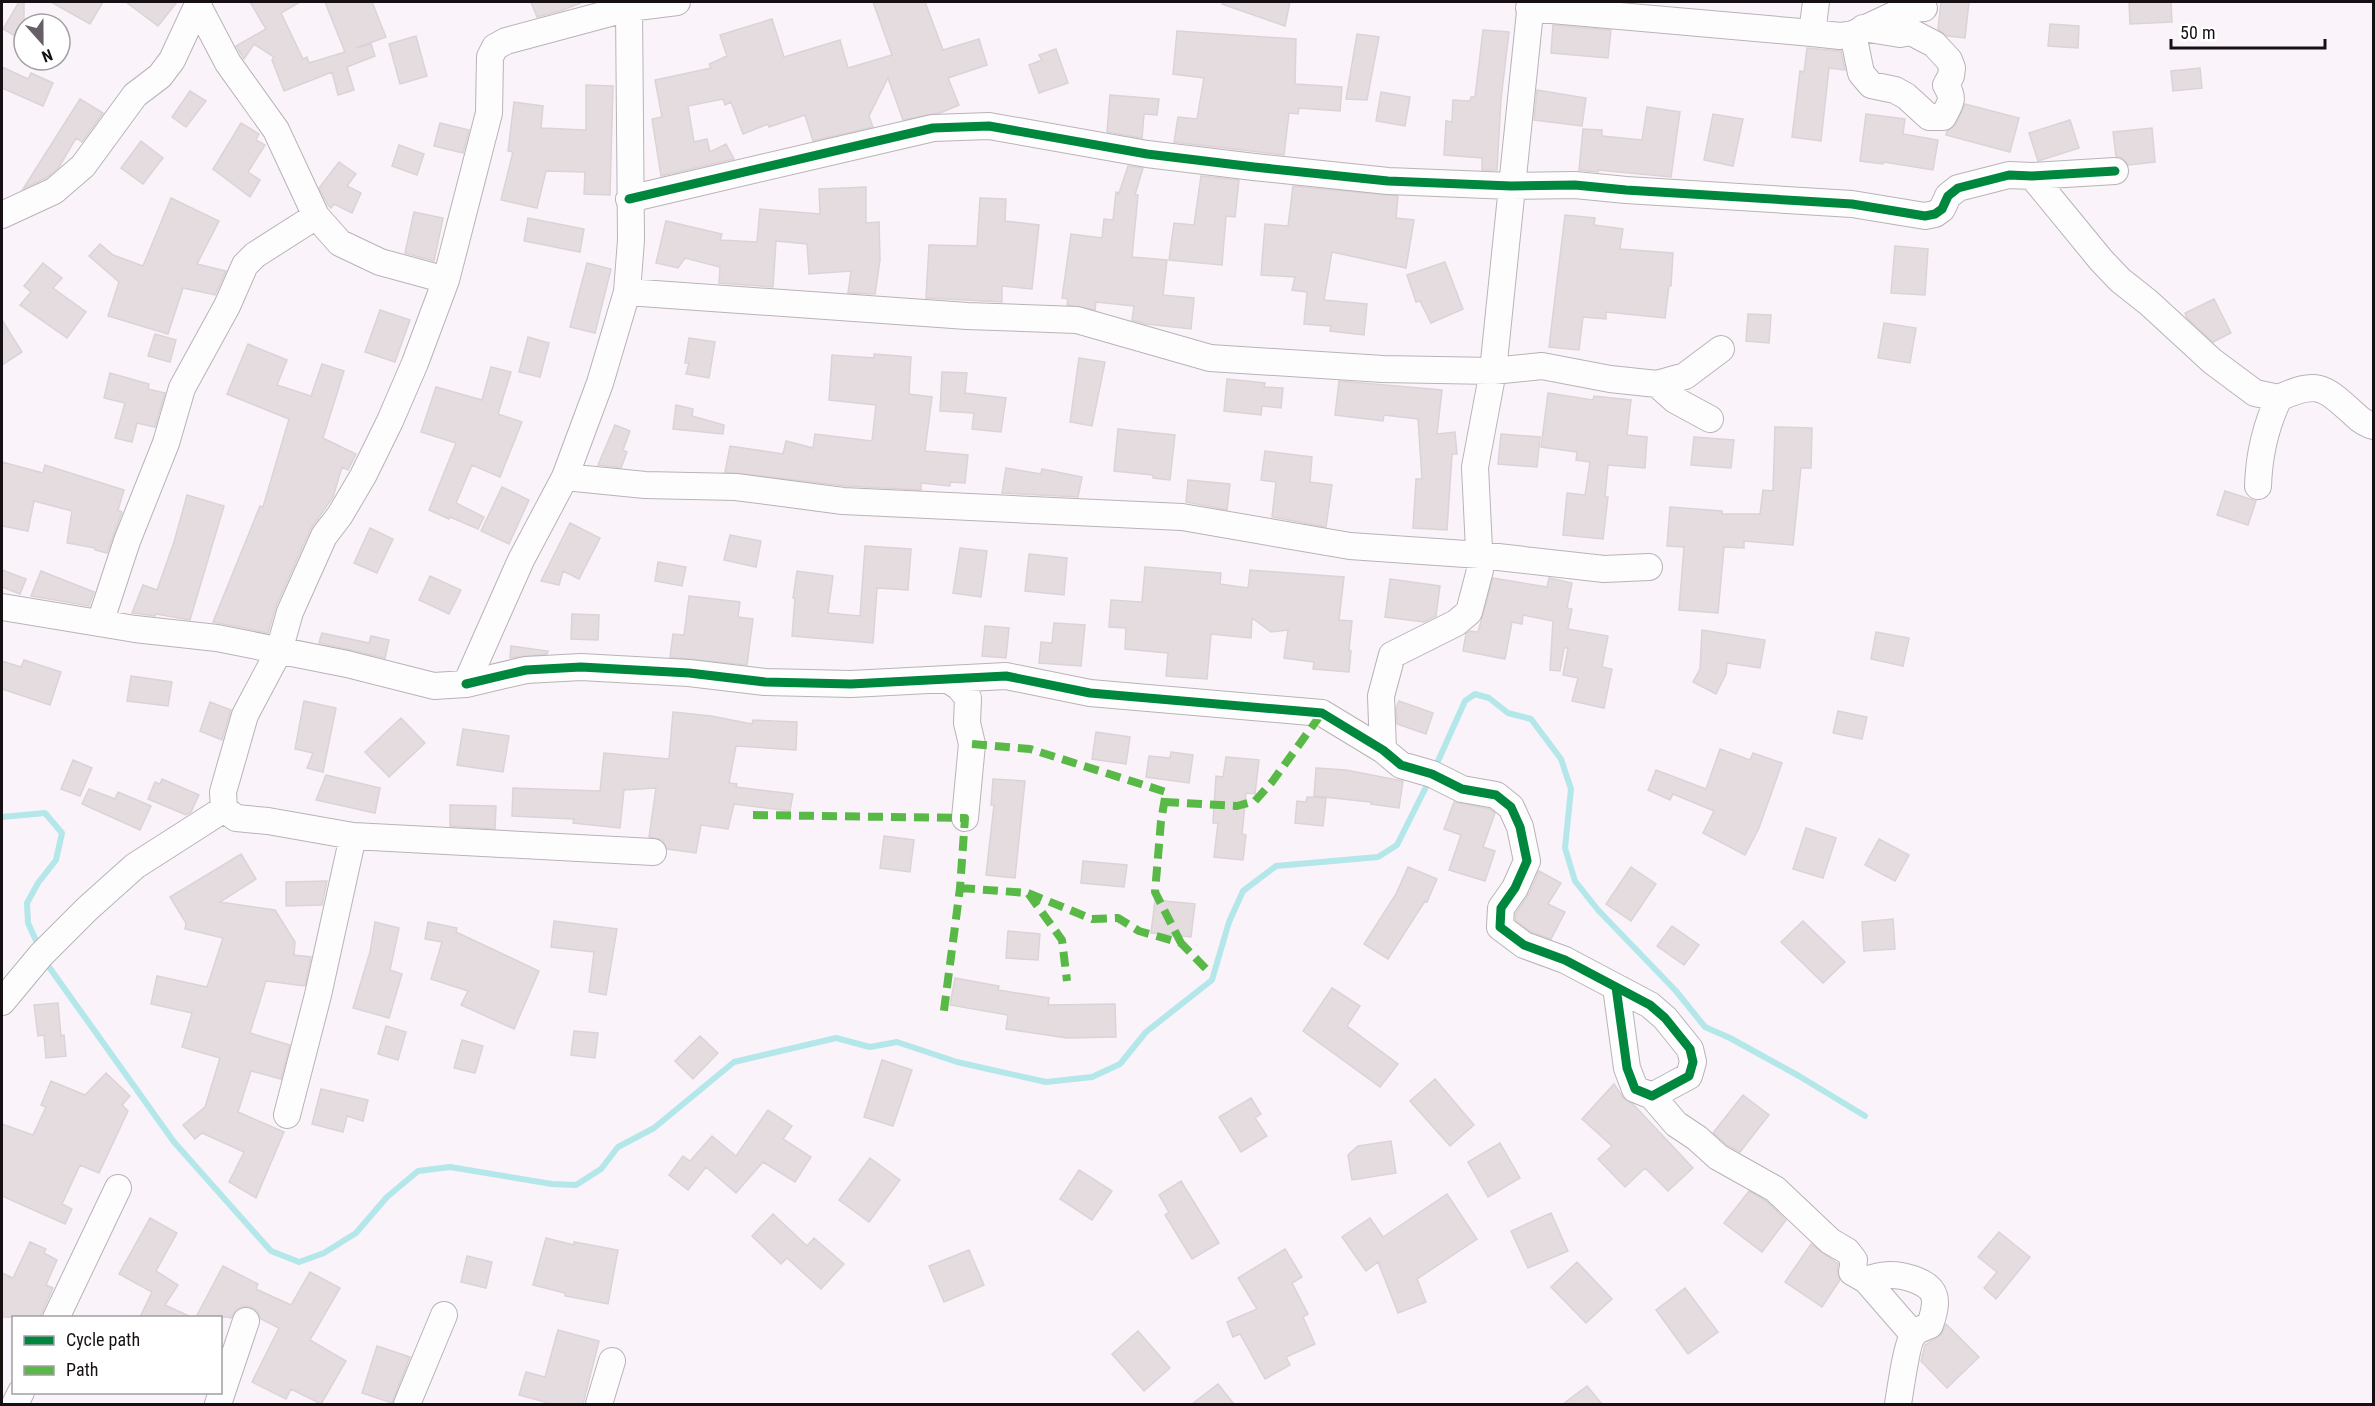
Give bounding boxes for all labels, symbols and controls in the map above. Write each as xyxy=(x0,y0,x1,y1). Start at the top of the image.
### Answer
north arrow xyxy=(12,12,72,72)
scale bar xyxy=(2171,12,2326,50)
text: 50 m xyxy=(2180,22,2215,43)
text: N xyxy=(39,45,55,66)
legend xyxy=(12,1316,222,1394)
text: Cycle path xyxy=(66,1329,140,1350)
text: Path xyxy=(66,1359,99,1380)

